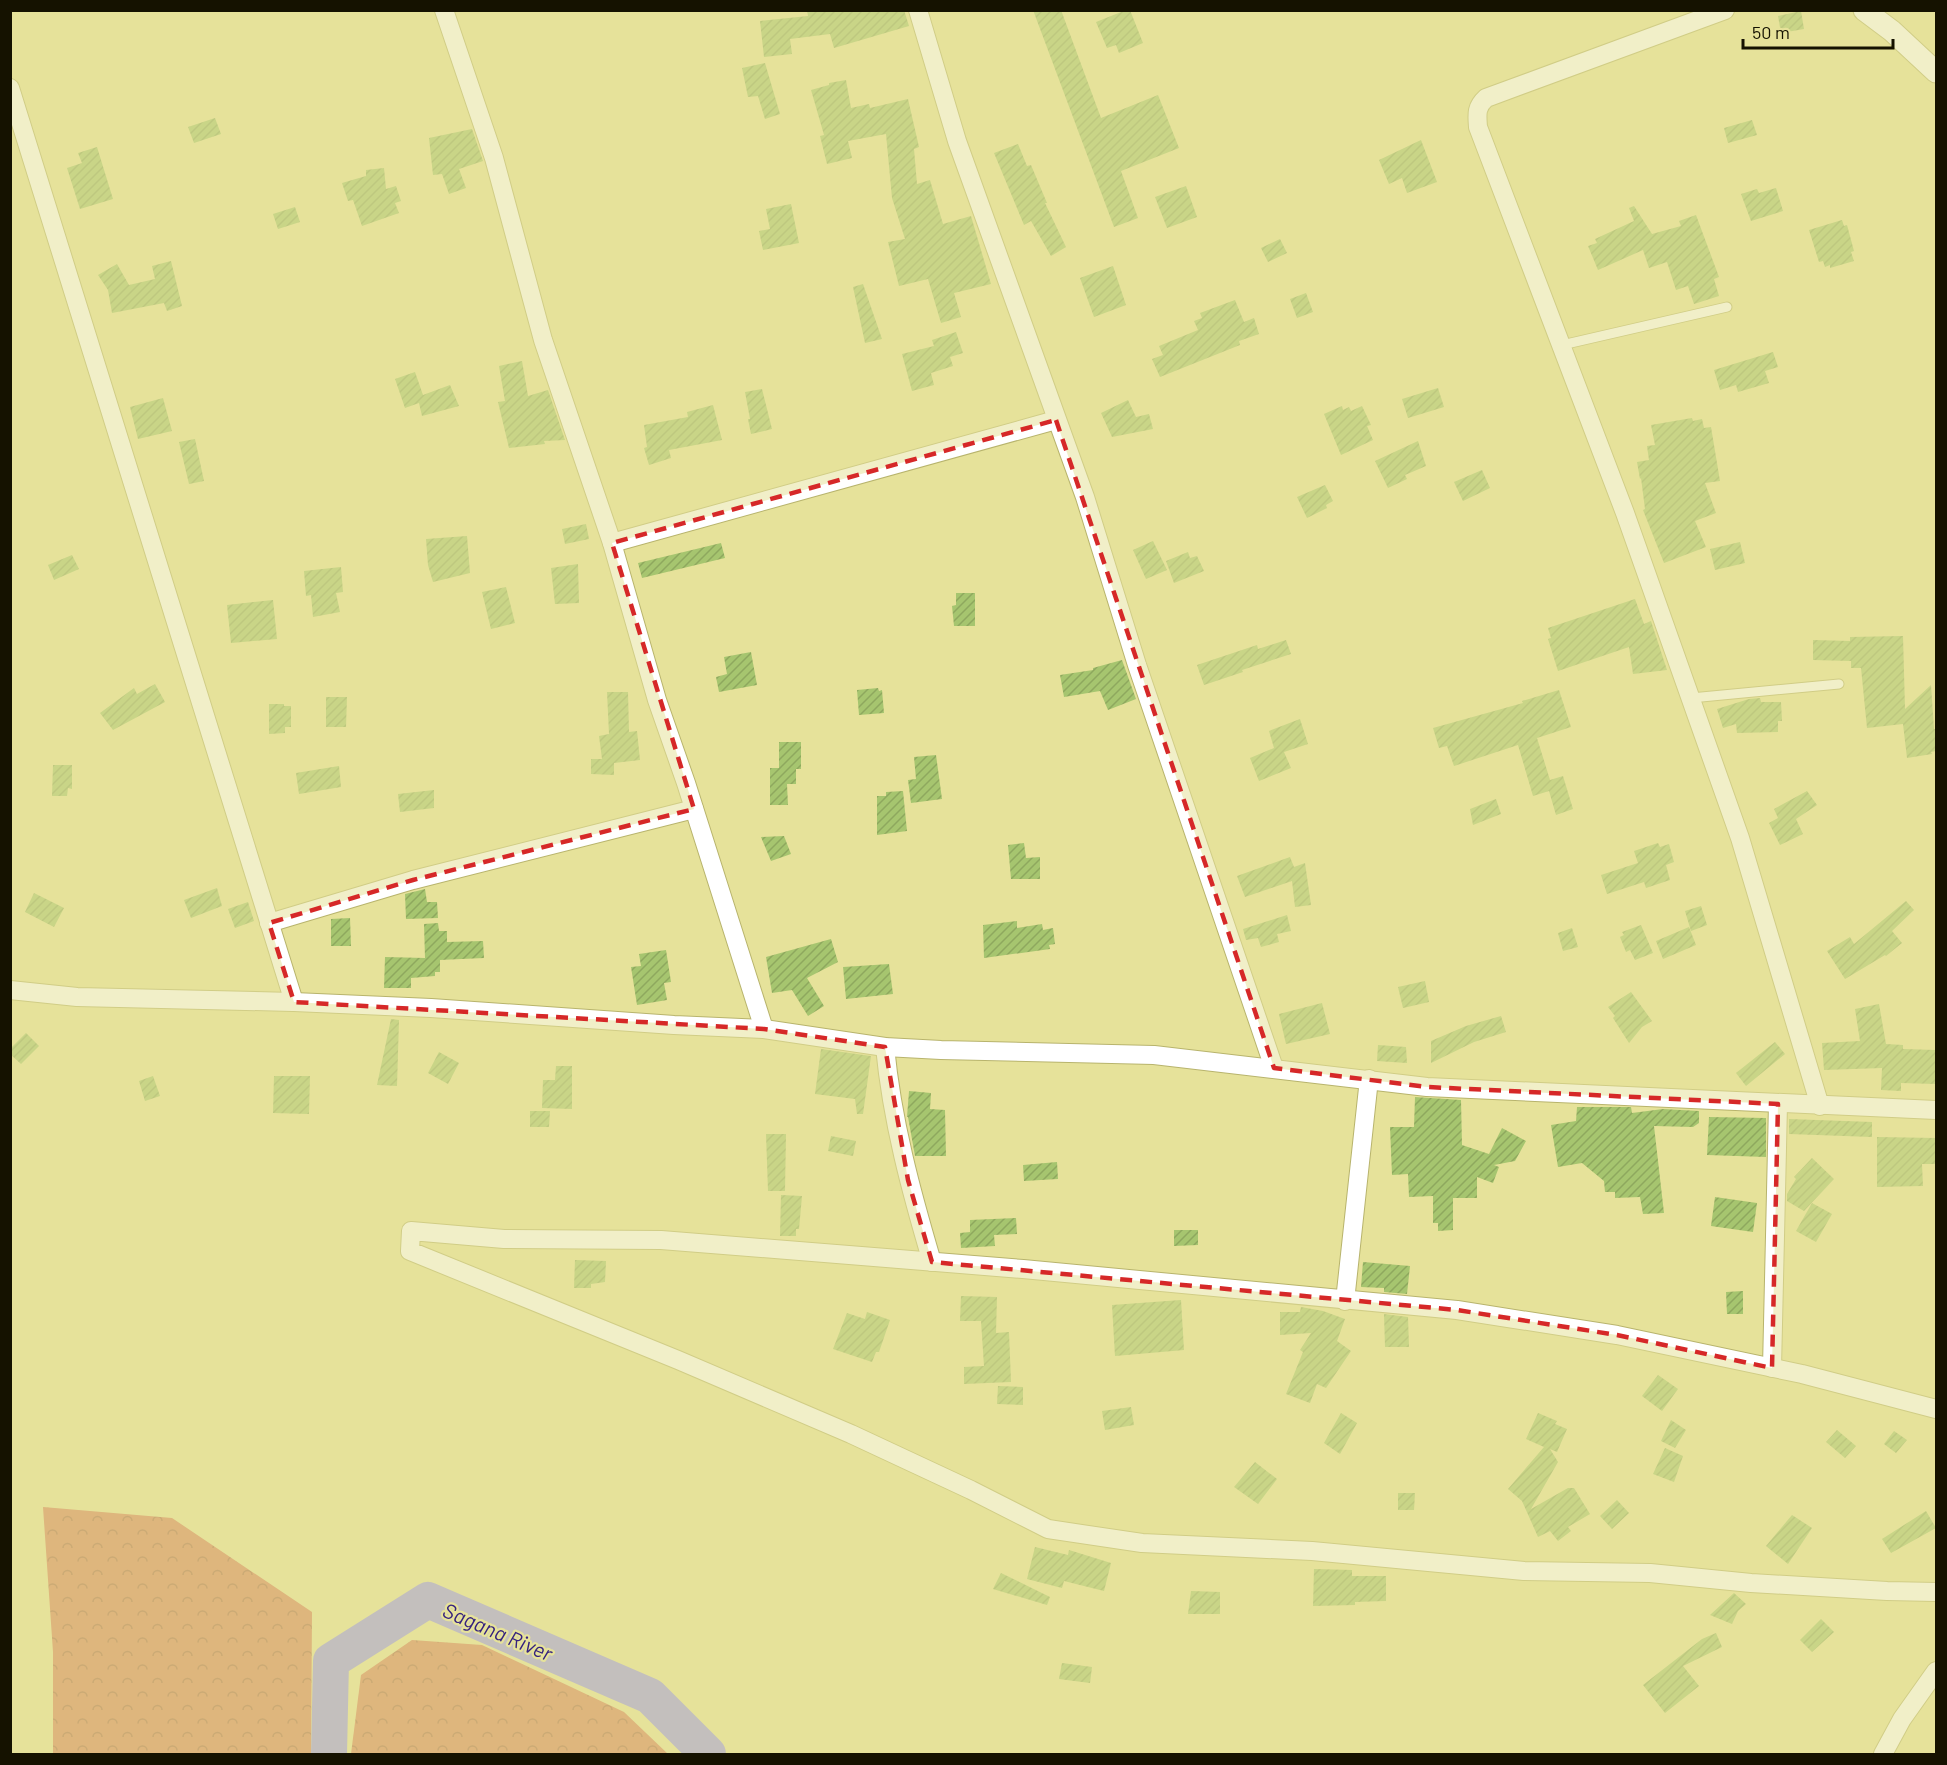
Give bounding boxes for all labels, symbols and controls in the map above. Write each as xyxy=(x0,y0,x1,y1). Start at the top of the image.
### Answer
scale bar xyxy=(1743,12,1893,50)
text: 50 m xyxy=(1752,21,1790,43)
water label: Sagana River xyxy=(440,1597,557,1665)

